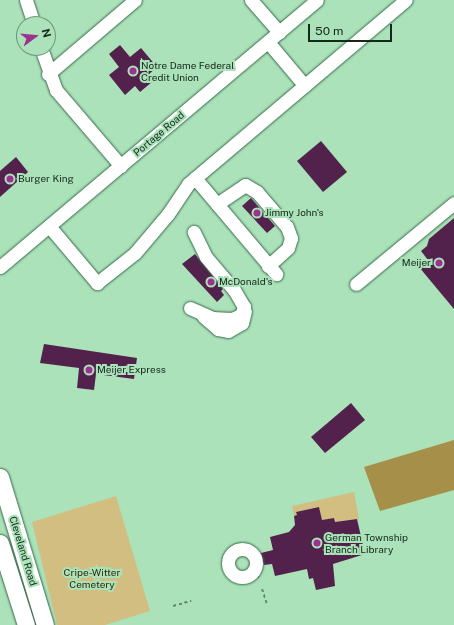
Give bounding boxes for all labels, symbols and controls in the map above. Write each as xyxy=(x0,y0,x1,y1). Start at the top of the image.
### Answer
north arrow xyxy=(16,16,56,56)
scale bar xyxy=(310,16,394,42)
text: 50 m xyxy=(315,24,343,38)
text: N xyxy=(40,27,54,39)
place label: Notre Dame Federal Credit Union xyxy=(141,59,234,82)
marker: Notre Dame Federal Credit Union xyxy=(128,66,138,76)
street label: Portage Road xyxy=(131,109,187,159)
place label: Burger King xyxy=(18,173,74,185)
marker: Burger King xyxy=(5,174,15,184)
place label: Jimmy John's xyxy=(265,207,324,219)
marker: Jimmy John's xyxy=(252,208,262,218)
place label: Meijer xyxy=(402,257,431,269)
marker: Meijer xyxy=(434,258,444,268)
place label: McDonald's xyxy=(219,276,272,288)
marker: McDonald's xyxy=(206,277,216,287)
place label: Meijer Express xyxy=(97,364,166,376)
marker: Meijer Express xyxy=(84,365,94,375)
street label: Cleveland Road xyxy=(7,515,39,587)
place label: German Township Branch Library xyxy=(325,531,408,554)
marker: German Township Branch Library xyxy=(312,538,322,548)
park label: Cripe-Witter Cemetery xyxy=(64,566,120,590)

